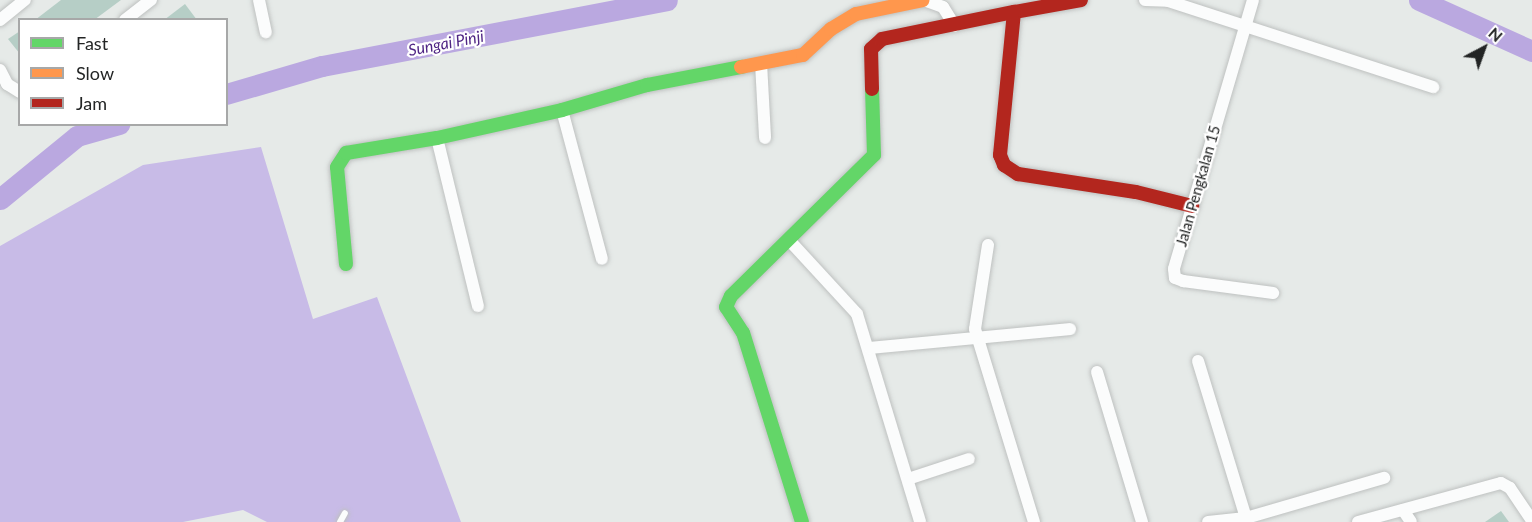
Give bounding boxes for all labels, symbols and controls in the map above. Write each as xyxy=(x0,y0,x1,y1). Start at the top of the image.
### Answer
legend xyxy=(18,18,228,126)
north arrow xyxy=(1454,18,1514,78)
text: N xyxy=(1485,23,1507,45)
water label: Sungai Pinji xyxy=(407,26,485,60)
text: Fast xyxy=(76,32,108,54)
text: Slow xyxy=(76,62,114,84)
text: Jam xyxy=(76,92,107,114)
street label: Jalan Pengkalan 15 xyxy=(1172,123,1224,249)

